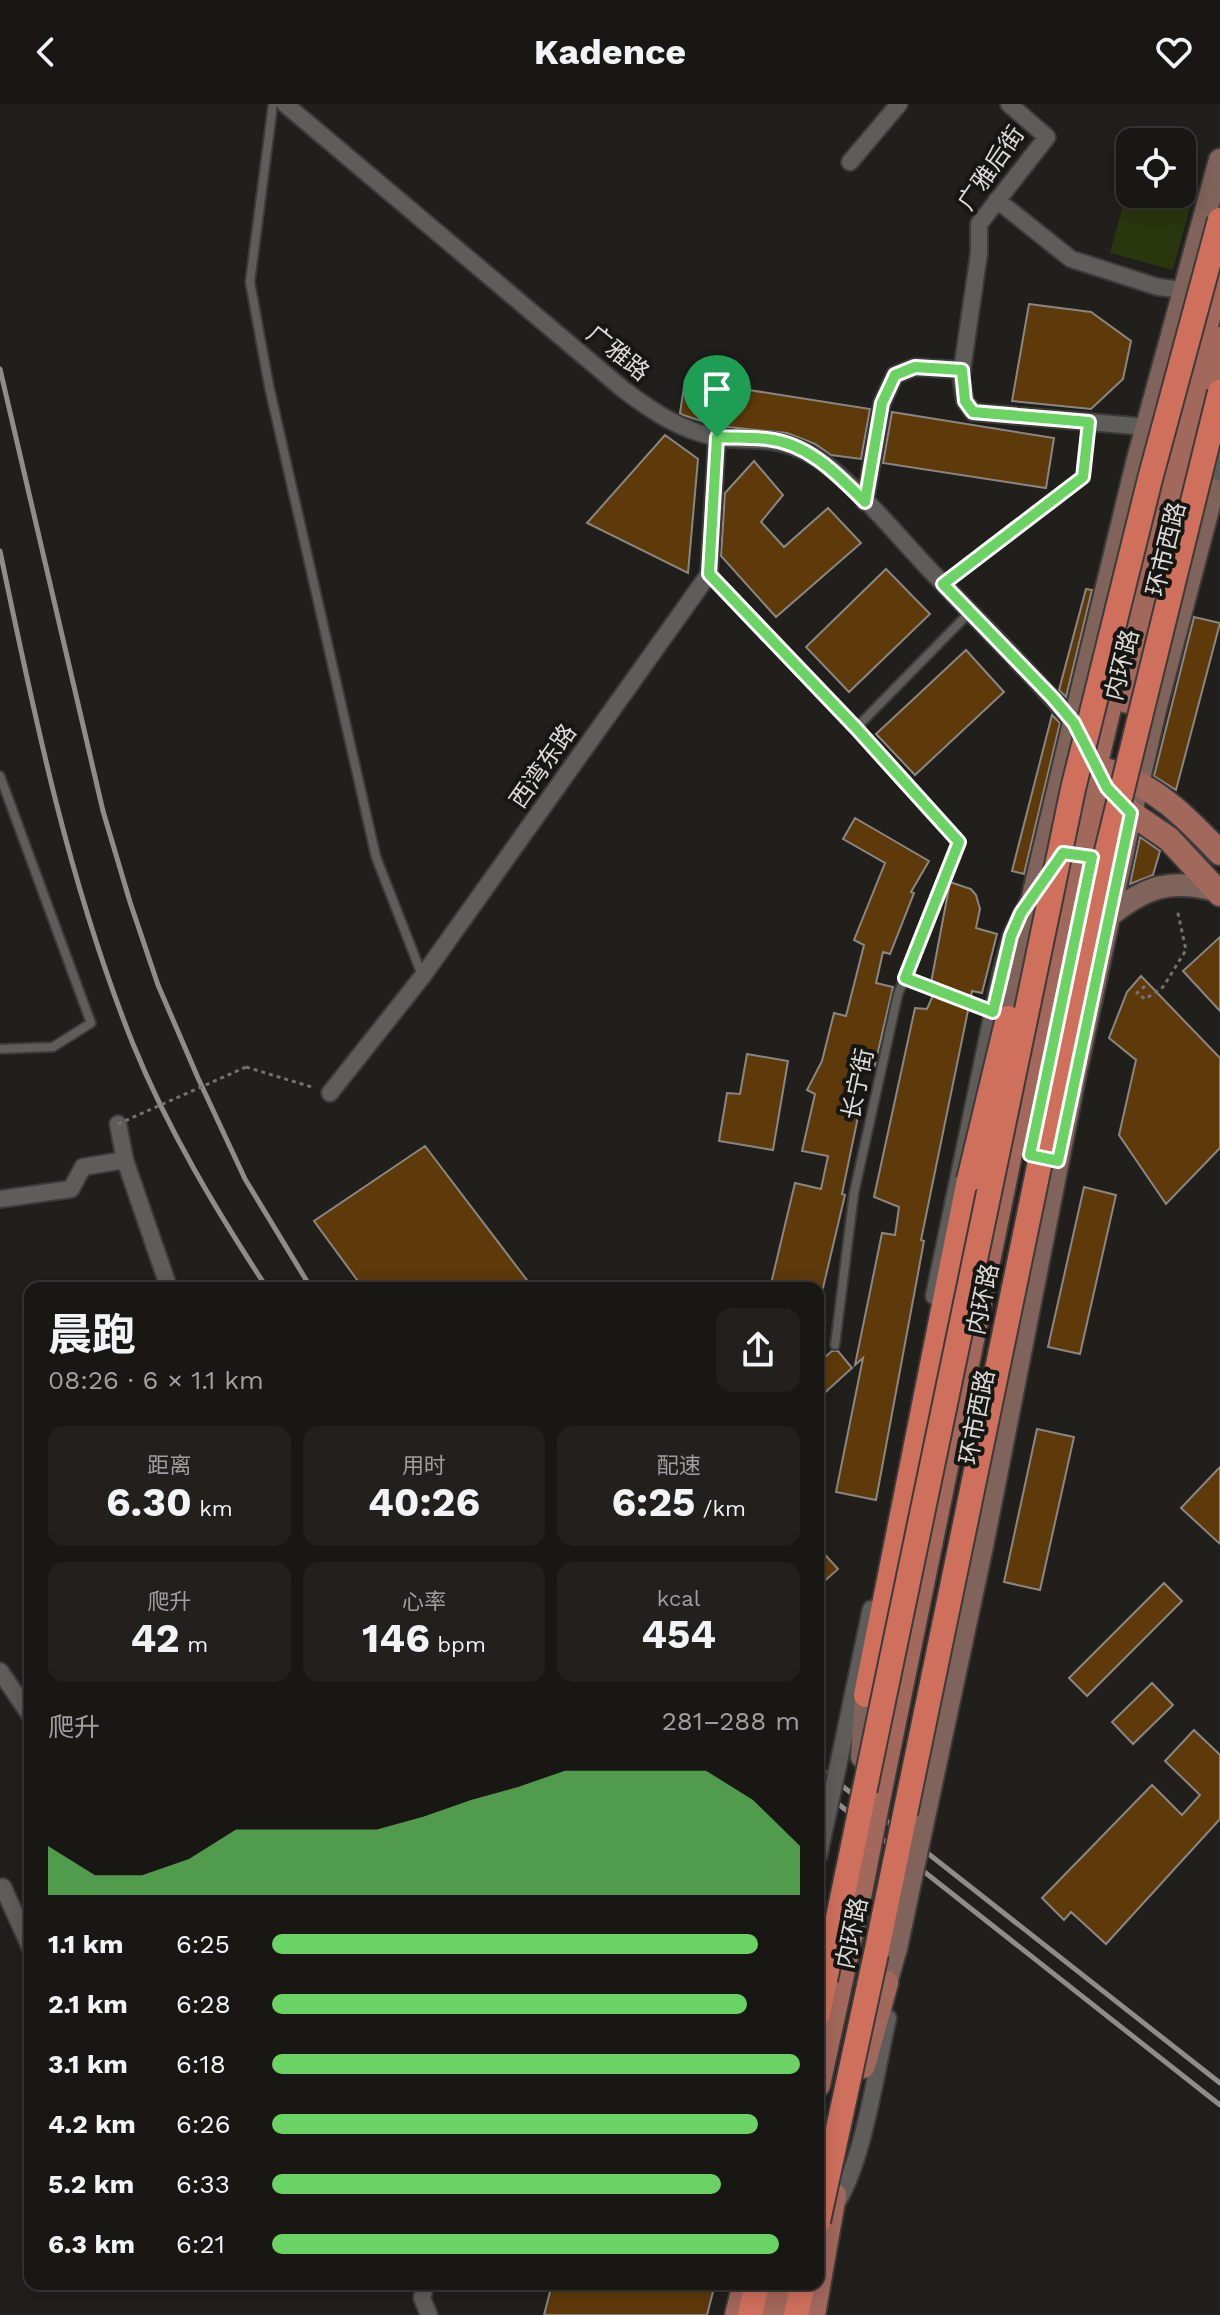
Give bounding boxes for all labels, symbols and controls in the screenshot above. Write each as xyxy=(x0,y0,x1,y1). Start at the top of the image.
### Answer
icon: back xyxy=(24,30,68,74)
icon: heart xyxy=(1152,30,1196,74)
text: Kadence xyxy=(534,31,686,73)
street label: 广雅后街 xyxy=(952,121,1030,215)
map controls xyxy=(1116,128,1196,208)
button: locate xyxy=(1116,128,1196,208)
street label: 广雅路 xyxy=(581,319,655,387)
pin xyxy=(683,355,751,437)
icon: arrive xyxy=(695,367,739,411)
street label: 环市西路 xyxy=(1141,499,1191,599)
street label: 内环路 xyxy=(1100,627,1144,703)
street label: 西湾东路 xyxy=(504,719,582,813)
street label: 长宁街 xyxy=(837,1046,879,1122)
street label: 内环路 xyxy=(962,1261,1004,1337)
button: share xyxy=(716,1308,800,1392)
text: 晨跑 xyxy=(48,1309,136,1361)
text: 08:26 · 6 × 1.1 km xyxy=(48,1365,264,1395)
street label: 环市西路 xyxy=(954,1367,1000,1467)
text: 距离 xyxy=(147,1453,191,1478)
text: 用时 xyxy=(402,1453,446,1478)
text: 配速 xyxy=(657,1453,701,1478)
text: 6.30 xyxy=(106,1479,192,1526)
text: 40:26 xyxy=(368,1479,480,1526)
text: 6:25 xyxy=(611,1479,695,1526)
text: km xyxy=(192,1496,233,1521)
text: /km xyxy=(695,1496,746,1521)
text: kcal xyxy=(657,1586,700,1611)
text: 爬升 xyxy=(147,1589,191,1614)
text: 心率 xyxy=(402,1589,446,1614)
text: 454 xyxy=(641,1611,716,1658)
text: 42 xyxy=(130,1615,180,1662)
text: 146 xyxy=(362,1615,430,1662)
text: m xyxy=(180,1632,208,1657)
text: bpm xyxy=(430,1632,486,1657)
text: 281–288 m xyxy=(662,1706,800,1736)
text: 爬升 xyxy=(48,1712,100,1742)
street label: 内环路 xyxy=(831,1895,873,1971)
text: 1.1 km xyxy=(48,1929,123,1959)
text: 6:25 xyxy=(176,1929,230,1959)
text: 2.1 km xyxy=(48,1989,128,2019)
text: 6:28 xyxy=(176,1989,231,2019)
text: 3.1 km xyxy=(48,2049,128,2079)
text: 6:18 xyxy=(176,2049,226,2079)
text: 4.2 km xyxy=(48,2109,136,2139)
text: 6:26 xyxy=(176,2109,230,2139)
text: 5.2 km xyxy=(48,2169,134,2199)
text: 6:33 xyxy=(176,2169,230,2199)
text: 6.3 km xyxy=(48,2229,135,2259)
text: 6:21 xyxy=(176,2229,225,2259)

